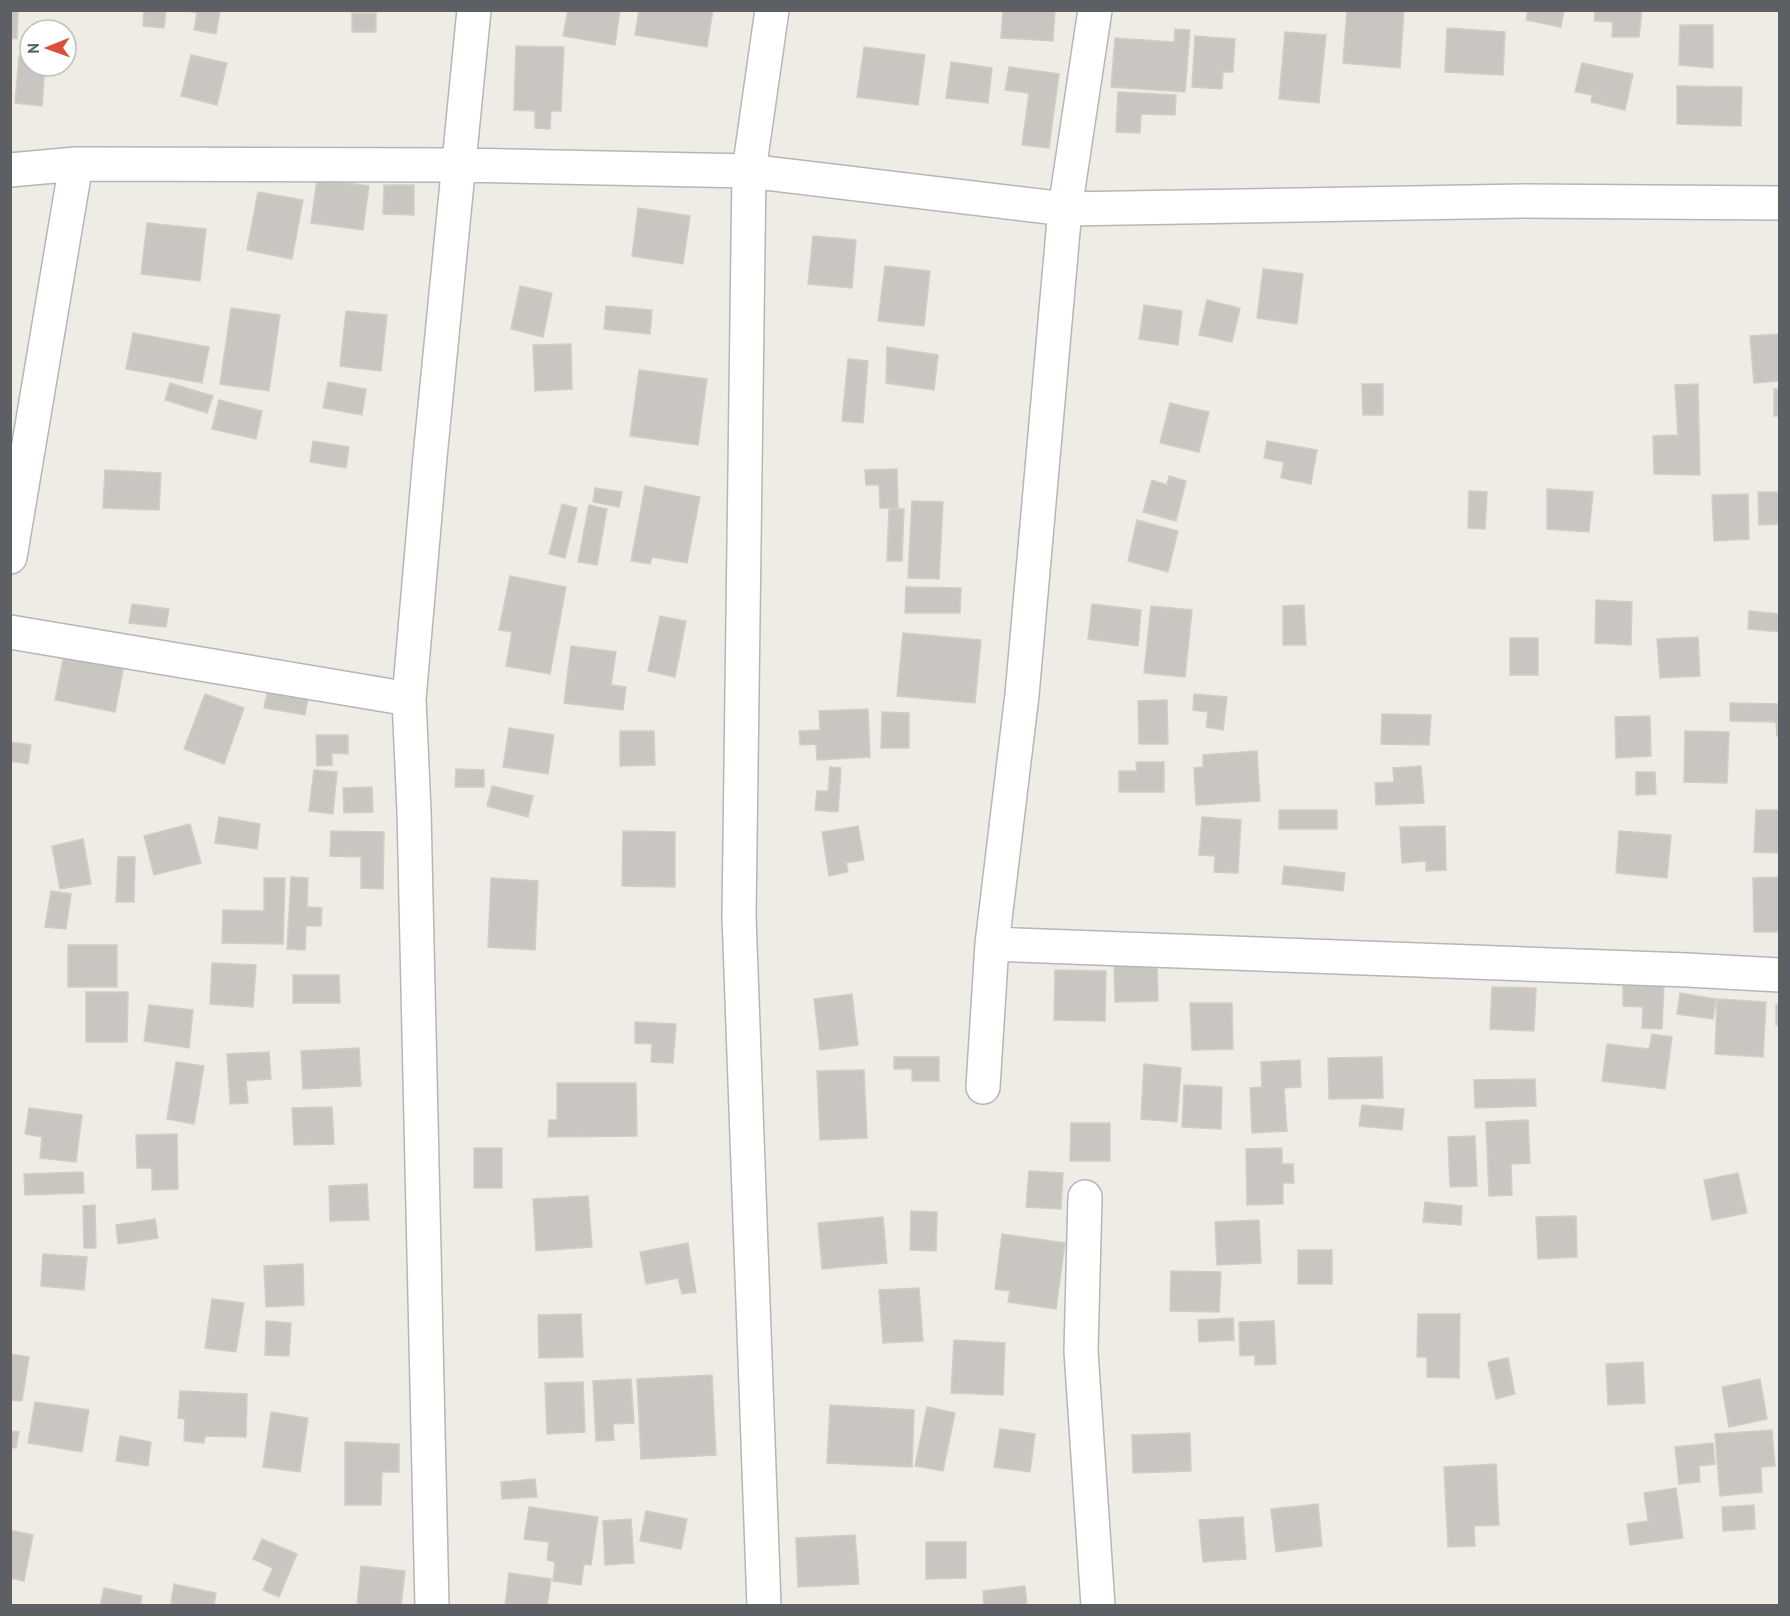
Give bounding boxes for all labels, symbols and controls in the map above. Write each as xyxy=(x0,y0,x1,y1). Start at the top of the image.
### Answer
north arrow xyxy=(18,18,78,78)
text: N xyxy=(23,43,43,54)

